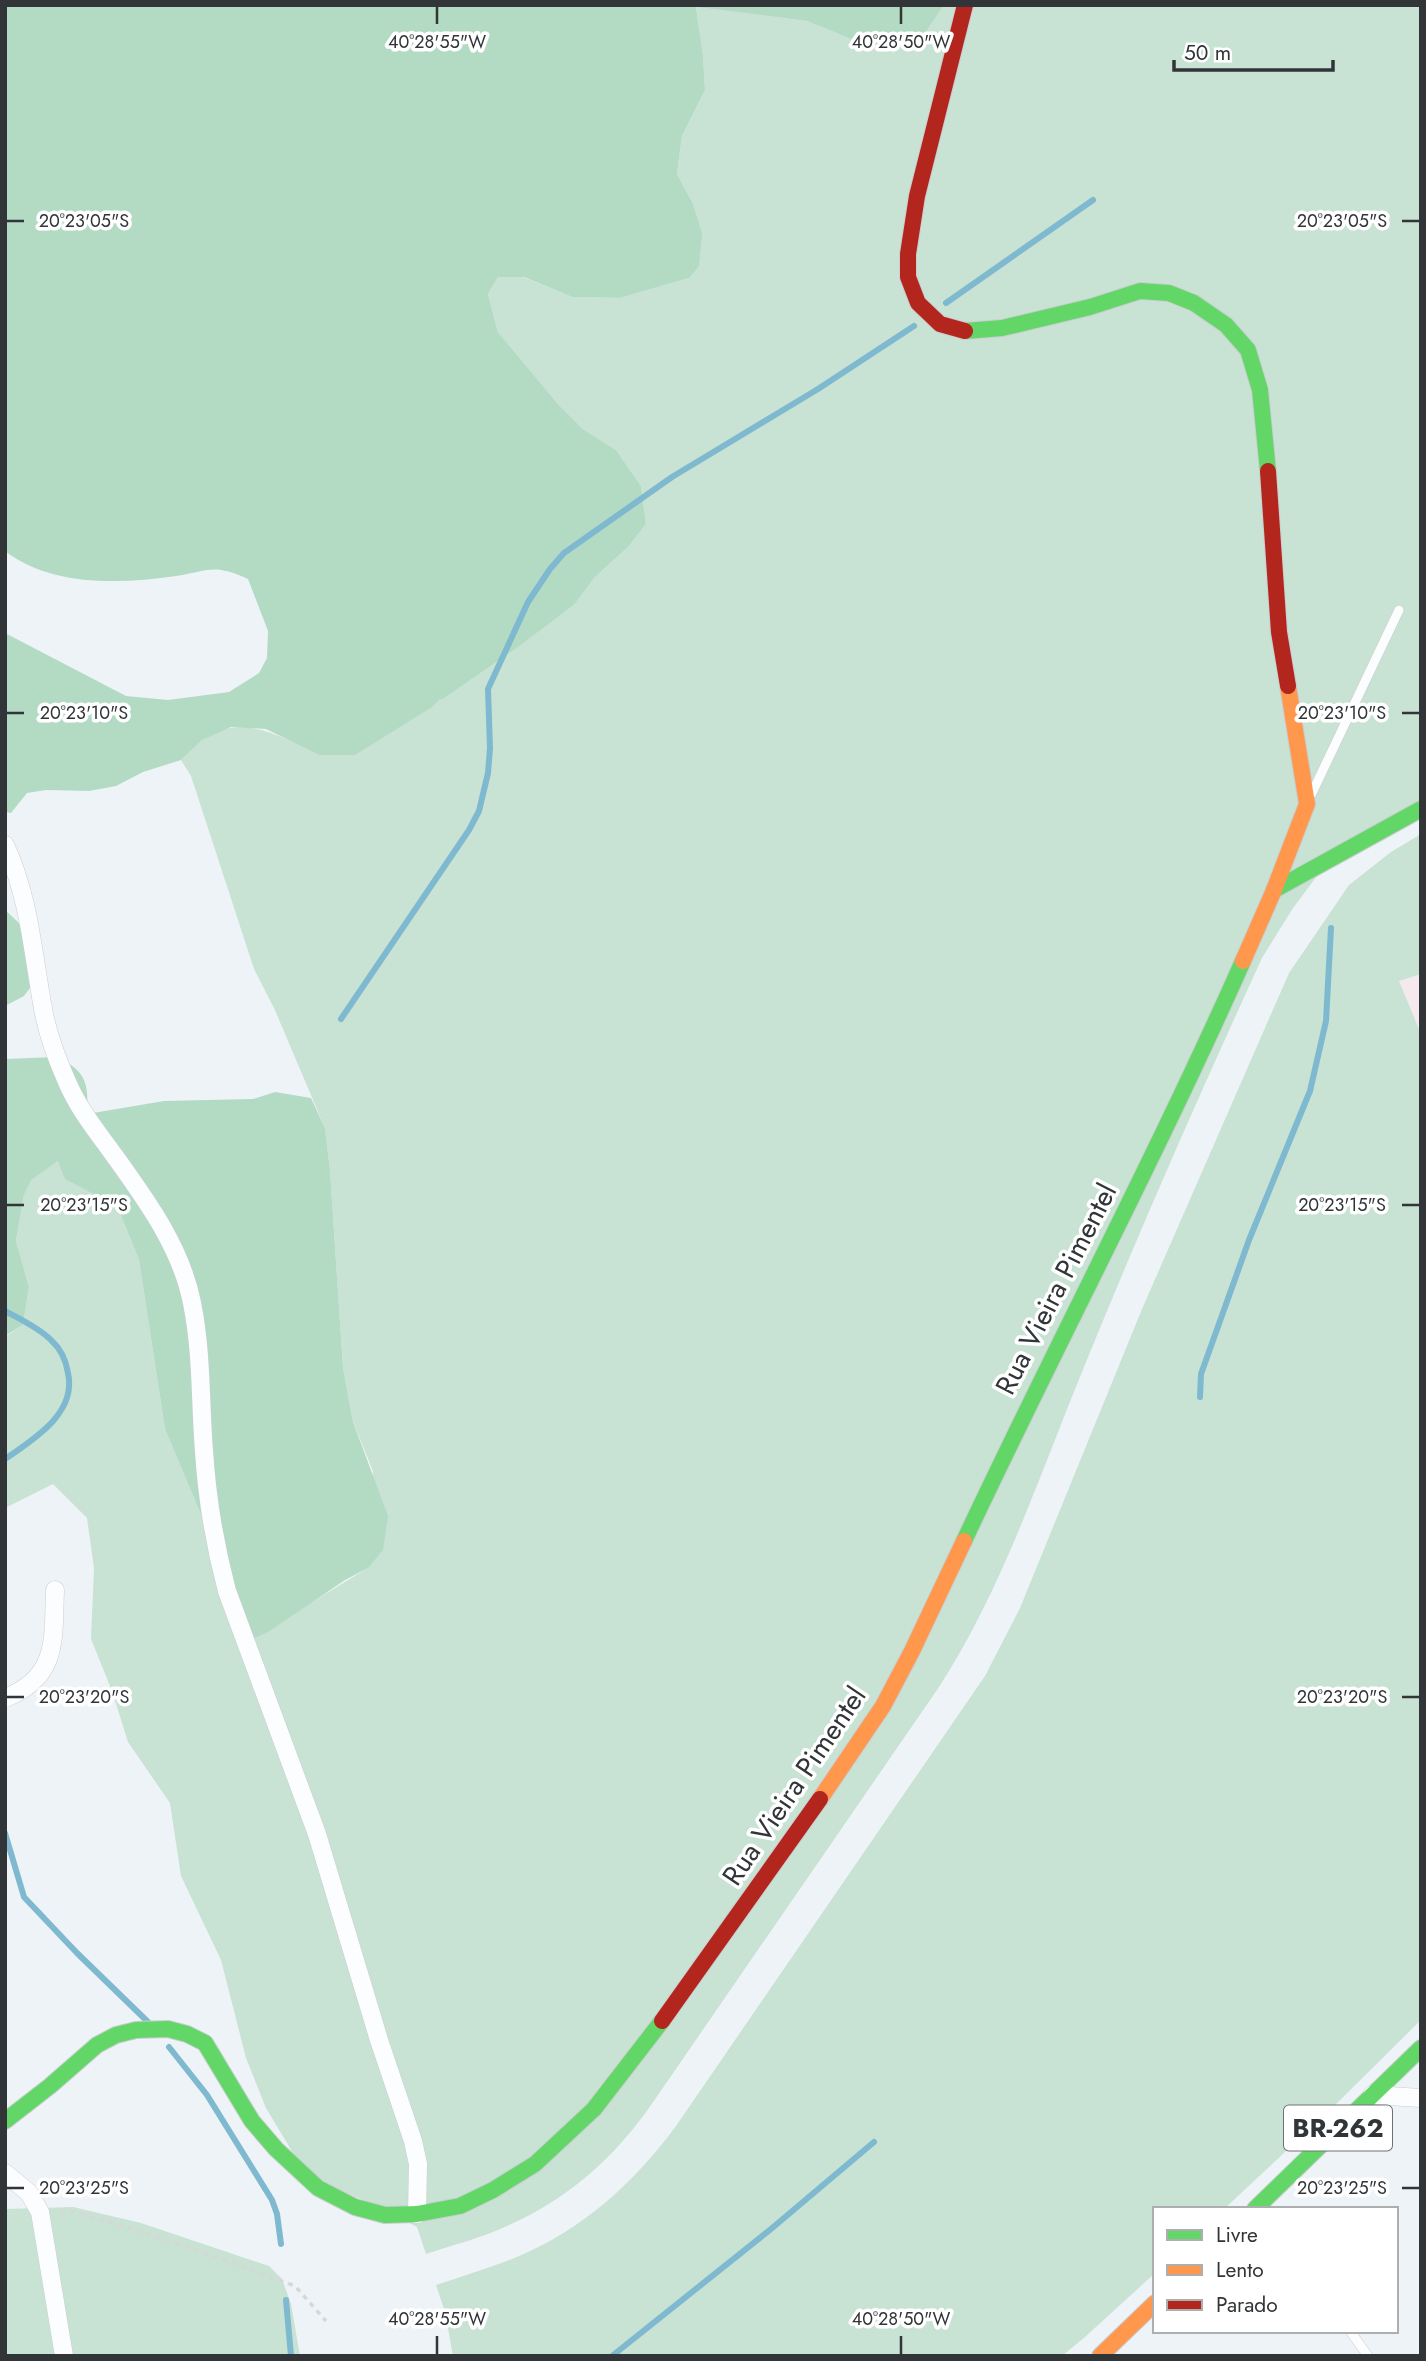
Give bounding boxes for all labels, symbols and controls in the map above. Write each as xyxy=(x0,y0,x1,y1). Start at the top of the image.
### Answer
scale bar xyxy=(1174,28,1333,72)
text: 40°28'55"W xyxy=(388,29,486,55)
text: 40°28'50"W xyxy=(852,29,950,55)
text: 50 m xyxy=(1184,38,1231,68)
text: 20°23'05"S xyxy=(39,208,129,234)
text: 20°23'05"S xyxy=(1297,208,1387,234)
text: 20°23'10"S xyxy=(40,700,128,726)
text: 20°23'10"S xyxy=(1298,700,1386,726)
street label: Rua Vieira Pimentel xyxy=(985,1176,1127,1402)
text: 20°23'15"S xyxy=(40,1192,128,1218)
text: 20°23'15"S xyxy=(1298,1192,1386,1218)
street label: Rua Vieira Pimentel xyxy=(712,1678,876,1894)
text: 20°23'20"S xyxy=(39,1684,129,1710)
text: 20°23'20"S xyxy=(1297,1684,1387,1710)
road number: BR-262 xyxy=(1284,2106,1392,2150)
text: 20°23'25"S xyxy=(39,2175,129,2201)
text: 20°23'25"S xyxy=(1297,2175,1387,2201)
legend xyxy=(1153,2207,1398,2333)
text: Livre xyxy=(1216,2220,1258,2250)
text: Lento xyxy=(1216,2255,1264,2285)
text: Parado xyxy=(1216,2290,1278,2320)
text: 40°28'55"W xyxy=(388,2306,486,2332)
text: 40°28'50"W xyxy=(852,2306,950,2332)

